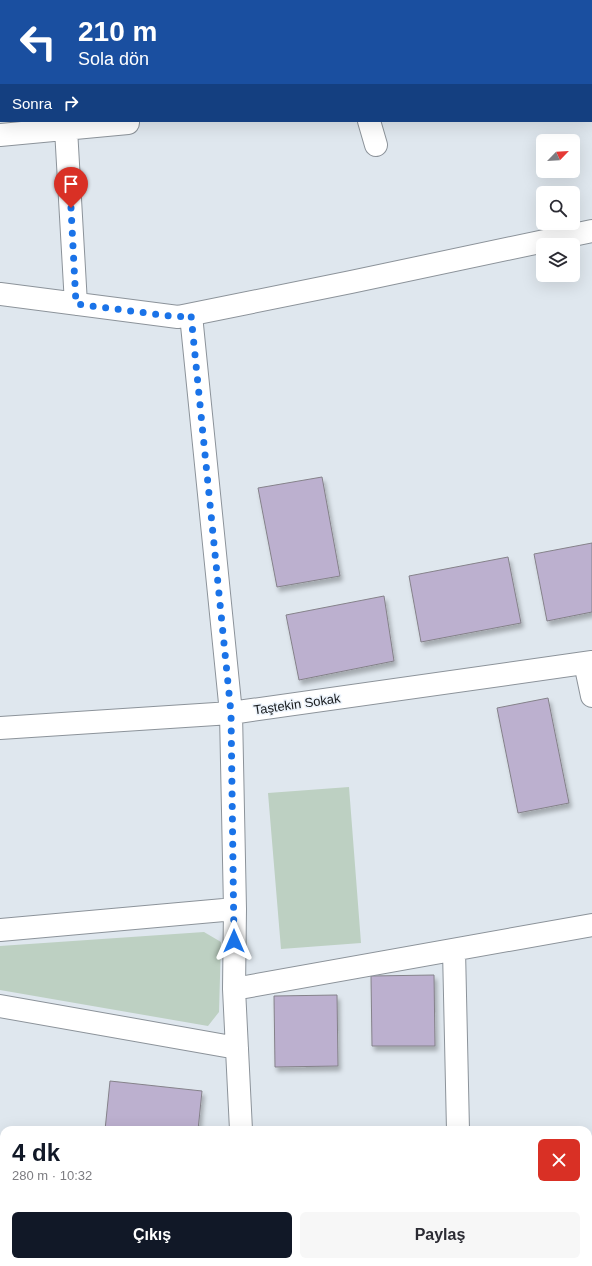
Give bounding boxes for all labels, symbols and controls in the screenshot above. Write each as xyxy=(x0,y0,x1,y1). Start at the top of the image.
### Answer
icon: left xyxy=(12,16,64,68)
text: 210 m xyxy=(78,16,157,47)
text: Sola dön xyxy=(78,49,149,69)
icon: right xyxy=(60,92,82,114)
text: Sonra xyxy=(12,95,52,112)
north arrow xyxy=(536,134,580,178)
map controls xyxy=(536,134,580,282)
pin xyxy=(54,167,88,208)
icon: arrive xyxy=(60,173,82,195)
button: search xyxy=(536,186,580,230)
button: layers xyxy=(536,238,580,282)
street label: Taştekin Sokak xyxy=(253,690,342,718)
position arrow xyxy=(213,920,255,962)
text: 4 dk xyxy=(12,1139,60,1166)
button: close xyxy=(538,1139,580,1181)
text: 280 m · 10:32 xyxy=(12,1168,92,1183)
button: Çıkış xyxy=(12,1212,292,1258)
button: Paylaş xyxy=(300,1212,580,1258)

